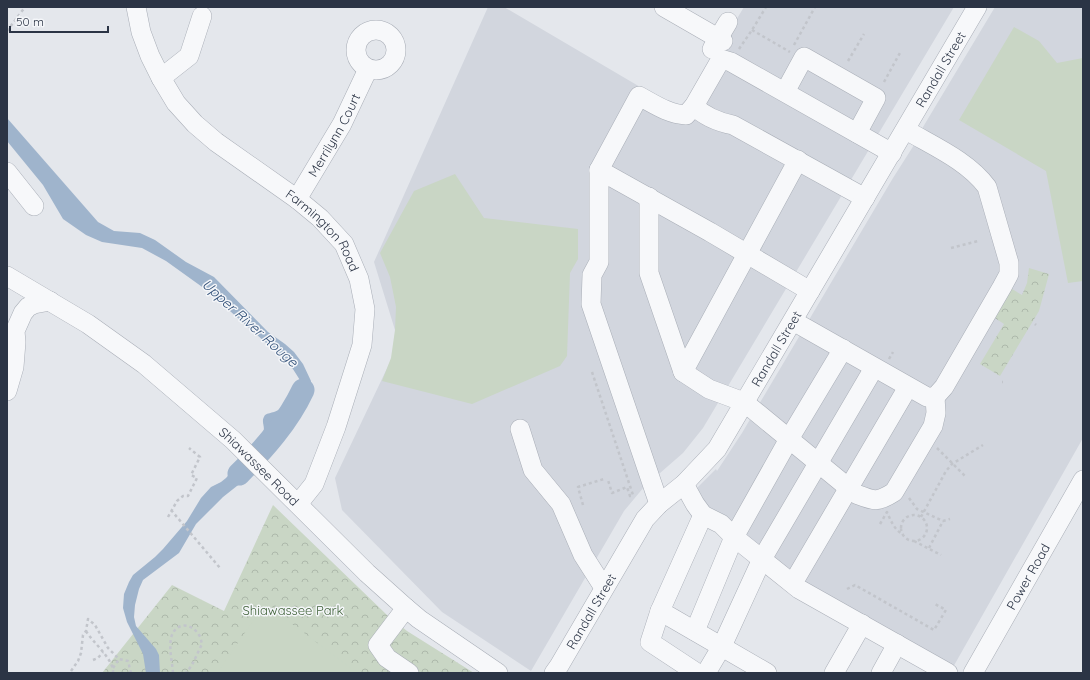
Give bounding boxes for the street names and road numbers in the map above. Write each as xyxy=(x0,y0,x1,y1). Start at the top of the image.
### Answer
street label: Randall Street xyxy=(912,29,969,110)
street label: Merrilynn Court xyxy=(304,91,363,180)
street label: Farmington Road xyxy=(283,186,363,274)
street label: Randall Street xyxy=(748,308,805,389)
street label: Shiawassee Road xyxy=(216,424,302,509)
street label: Power Road xyxy=(1003,541,1053,612)
street label: Randall Street xyxy=(563,571,619,652)

